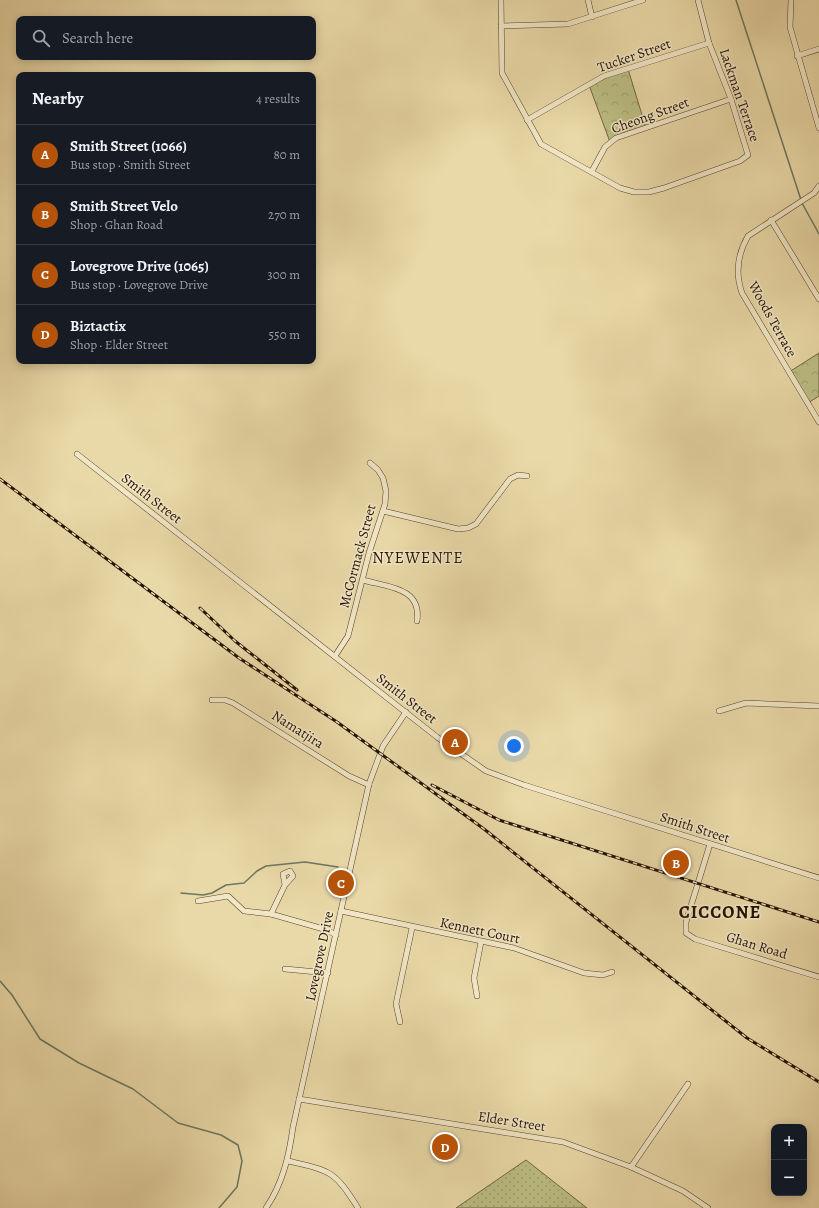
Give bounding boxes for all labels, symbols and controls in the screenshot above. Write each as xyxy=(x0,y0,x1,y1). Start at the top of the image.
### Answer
search box xyxy=(16,16,316,60)
icon: search xyxy=(30,27,52,49)
text: Search here xyxy=(62,28,133,48)
street label: Tucker Street xyxy=(595,34,674,77)
street label: Lackman Terrace xyxy=(715,46,764,144)
text: Nearby xyxy=(32,87,83,110)
text: 4 results xyxy=(256,90,300,107)
street label: Cheong Street xyxy=(609,92,692,138)
text: Smith Street (1066) xyxy=(70,136,187,156)
text: A xyxy=(41,146,49,163)
text: 80 m xyxy=(273,146,300,163)
text: Bus stop · Smith Street xyxy=(70,156,190,173)
text: Smith Street Velo xyxy=(70,196,178,216)
text: B xyxy=(41,206,49,223)
text: 270 m xyxy=(268,206,300,223)
text: Shop · Ghan Road xyxy=(70,216,163,233)
text: Lovegrove Drive (1065) xyxy=(70,256,209,276)
text: C xyxy=(41,266,49,283)
text: 300 m xyxy=(267,266,300,283)
text: Bus stop · Lovegrove Drive xyxy=(70,276,208,293)
street label: Woods Terrace xyxy=(743,277,801,361)
text: Biztactix xyxy=(70,316,126,336)
text: D xyxy=(40,326,50,343)
text: 550 m xyxy=(269,326,300,343)
text: Shop · Elder Street xyxy=(70,336,168,353)
street label: Smith Street xyxy=(117,469,186,528)
street label: McCormack Street xyxy=(335,502,381,610)
district label: NYEWENTE xyxy=(372,547,464,569)
street label: Smith Street xyxy=(372,669,441,728)
street label: Namatjira xyxy=(268,706,328,753)
pin: A xyxy=(442,727,468,757)
your location xyxy=(504,736,524,756)
street label: Smith Street xyxy=(658,807,732,848)
pin: B xyxy=(663,848,689,878)
pin: C xyxy=(328,868,354,898)
district label: CICCONE xyxy=(679,900,761,924)
street label: Lovegrove Drive xyxy=(301,909,338,1003)
street label: Kennett Court xyxy=(438,913,522,948)
street label: Ghan Road xyxy=(724,927,790,964)
street label: Elder Street xyxy=(477,1107,547,1136)
map controls xyxy=(771,1124,807,1196)
button: + xyxy=(771,1124,807,1160)
pin: D xyxy=(432,1132,458,1162)
button: − xyxy=(771,1160,807,1196)

